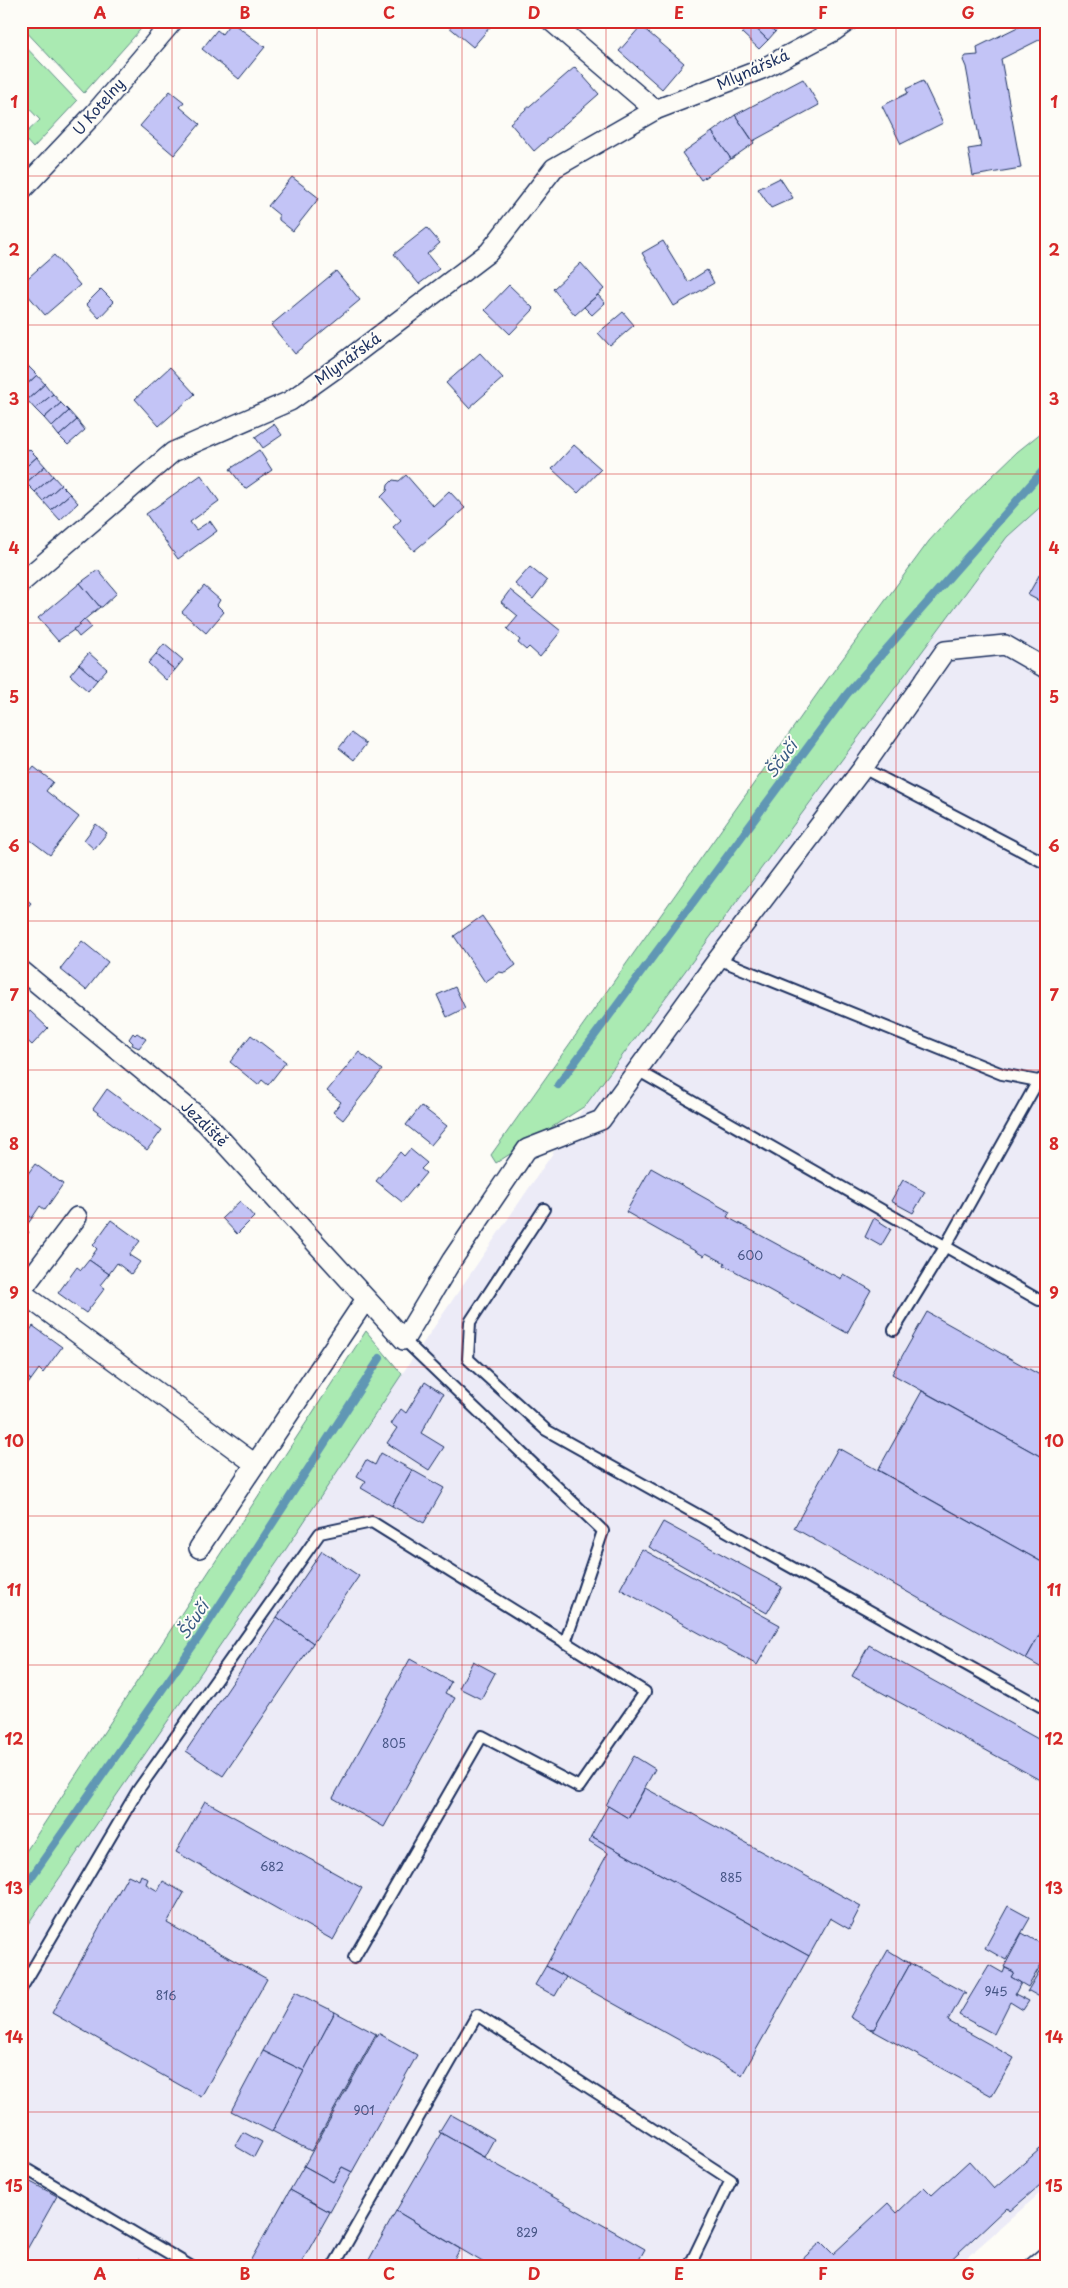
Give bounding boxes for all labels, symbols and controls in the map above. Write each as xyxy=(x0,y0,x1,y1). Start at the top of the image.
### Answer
text: A xyxy=(94,0,107,24)
text: B xyxy=(240,0,251,24)
text: C xyxy=(383,0,395,24)
text: D xyxy=(528,0,540,24)
text: E xyxy=(674,0,684,24)
text: F xyxy=(818,0,828,24)
text: G xyxy=(961,0,975,24)
street label: Mlynářská xyxy=(713,42,793,95)
street label: U Kotelny xyxy=(66,72,129,140)
text: 1 xyxy=(10,89,18,113)
text: 1 xyxy=(1050,89,1058,113)
text: 2 xyxy=(8,237,20,261)
text: 2 xyxy=(1048,237,1060,261)
street label: Mlynářská xyxy=(309,325,386,390)
text: 3 xyxy=(9,386,19,410)
text: 3 xyxy=(1049,386,1059,410)
text: 4 xyxy=(9,535,20,559)
text: 4 xyxy=(1049,535,1060,559)
text: 5 xyxy=(9,684,19,708)
text: 5 xyxy=(1049,684,1059,708)
water label: Ščučí xyxy=(758,732,804,782)
text: 6 xyxy=(8,833,20,857)
text: 6 xyxy=(1048,833,1060,857)
text: 7 xyxy=(9,982,19,1006)
text: 7 xyxy=(1049,982,1059,1006)
street label: Jezdiště xyxy=(176,1095,234,1151)
text: 8 xyxy=(9,1131,19,1155)
text: 8 xyxy=(1049,1131,1059,1155)
house number: 600 xyxy=(737,1246,763,1264)
text: 9 xyxy=(9,1280,19,1304)
text: 9 xyxy=(1049,1280,1059,1304)
text: 10 xyxy=(4,1428,24,1452)
text: 10 xyxy=(1044,1428,1064,1452)
text: 11 xyxy=(7,1577,21,1601)
text: 11 xyxy=(1047,1577,1061,1601)
water label: Ščučí xyxy=(171,1593,216,1643)
text: 12 xyxy=(5,1726,23,1750)
text: 12 xyxy=(1045,1726,1063,1750)
house number: 805 xyxy=(382,1734,406,1752)
house number: 682 xyxy=(260,1857,284,1875)
house number: 885 xyxy=(720,1868,742,1886)
text: 13 xyxy=(5,1875,23,1899)
text: 13 xyxy=(1045,1875,1063,1899)
house number: 945 xyxy=(985,1982,1007,2000)
house number: 816 xyxy=(156,1986,176,2004)
text: 14 xyxy=(5,2024,23,2048)
text: 14 xyxy=(1045,2024,1063,2048)
house number: 901 xyxy=(353,2101,375,2119)
text: 15 xyxy=(5,2173,23,2197)
text: 15 xyxy=(1045,2173,1063,2197)
house number: 829 xyxy=(516,2223,538,2241)
text: A xyxy=(94,2261,107,2285)
text: B xyxy=(240,2261,251,2285)
text: C xyxy=(383,2261,395,2285)
text: D xyxy=(528,2261,540,2285)
text: E xyxy=(674,2261,684,2285)
text: F xyxy=(818,2261,828,2285)
text: G xyxy=(961,2261,975,2285)

